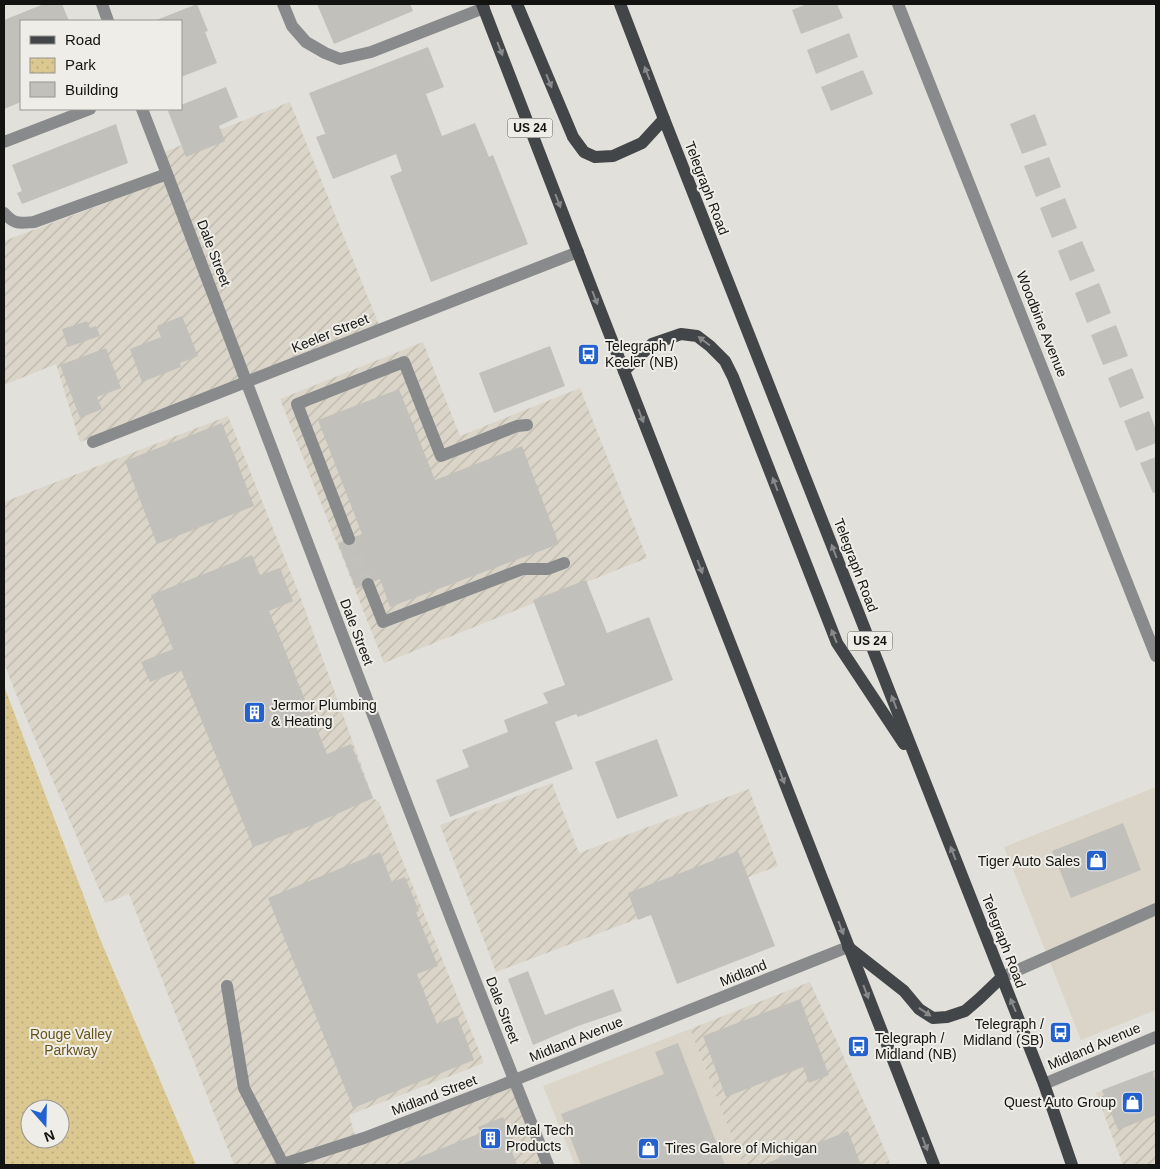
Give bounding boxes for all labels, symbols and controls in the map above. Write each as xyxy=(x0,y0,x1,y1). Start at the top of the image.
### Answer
legend xyxy=(20,20,182,110)
text: Road xyxy=(65,31,101,48)
one-way arrow xyxy=(496,42,504,57)
text: Park xyxy=(65,56,96,73)
one-way arrow xyxy=(643,66,650,81)
one-way arrow xyxy=(546,74,554,88)
text: Building xyxy=(65,81,118,98)
road number: US 24 xyxy=(508,119,552,138)
street label: Telegraph Road xyxy=(682,139,732,237)
one-way arrow xyxy=(555,194,563,208)
street label: Dale Street xyxy=(194,217,234,289)
street label: Woodbine Avenue xyxy=(1013,269,1071,380)
one-way arrow xyxy=(591,291,599,306)
street label: Keeler Street xyxy=(289,310,371,356)
one-way arrow xyxy=(697,336,710,346)
place label: Telegraph / Keeler (NB) xyxy=(605,338,678,370)
bus stop icon: Telegraph / Keeler (NB) xyxy=(577,342,601,366)
one-way arrow xyxy=(638,409,646,423)
one-way arrow xyxy=(771,476,779,491)
street label: Telegraph Road xyxy=(831,516,881,614)
one-way arrow xyxy=(830,543,838,558)
one-way arrow xyxy=(697,560,705,574)
street label: Dale Street xyxy=(337,596,377,668)
one-way arrow xyxy=(830,629,838,643)
road number: US 24 xyxy=(848,631,892,650)
one-way arrow xyxy=(889,695,897,709)
place label: Jermor Plumbing & Heating xyxy=(271,697,377,729)
building icon: Jermor Plumbing & Heating xyxy=(243,701,267,725)
one-way arrow xyxy=(778,770,786,785)
one-way arrow xyxy=(949,845,957,860)
shop icon: Tiger Auto Sales xyxy=(1084,849,1108,873)
place label: Tiger Auto Sales xyxy=(978,853,1080,869)
street label: Telegraph Road xyxy=(979,892,1029,990)
one-way arrow xyxy=(838,921,845,936)
street label: Midland xyxy=(717,956,769,990)
street label: Dale Street xyxy=(483,974,523,1046)
one-way arrow xyxy=(862,985,870,1000)
one-way arrow xyxy=(1008,997,1016,1012)
one-way arrow xyxy=(918,1007,932,1017)
street label: Midland Avenue xyxy=(527,1013,625,1065)
place label: Telegraph / Midland (SB) xyxy=(963,1016,1044,1048)
street label: Midland Avenue xyxy=(1045,1019,1143,1073)
bus stop icon: Telegraph / Midland (SB) xyxy=(1048,1020,1072,1044)
park label: Rouge Valley Parkway xyxy=(30,1026,112,1058)
place label: Telegraph / Midland (NB) xyxy=(875,1030,957,1062)
bus stop icon: Telegraph / Midland (NB) xyxy=(847,1034,871,1058)
street label: Midland Street xyxy=(389,1071,479,1119)
shop icon: Quest Auto Group xyxy=(1120,1090,1144,1114)
place label: Quest Auto Group xyxy=(1004,1094,1116,1110)
north arrow xyxy=(20,1099,70,1149)
place label: Metal Tech Products xyxy=(506,1122,573,1154)
building icon: Metal Tech Products xyxy=(478,1126,502,1150)
text: N xyxy=(42,1127,57,1145)
shop icon: Tires Galore of Michigan xyxy=(637,1136,661,1160)
one-way arrow xyxy=(922,1136,929,1151)
place label: Tires Galore of Michigan xyxy=(665,1140,817,1156)

